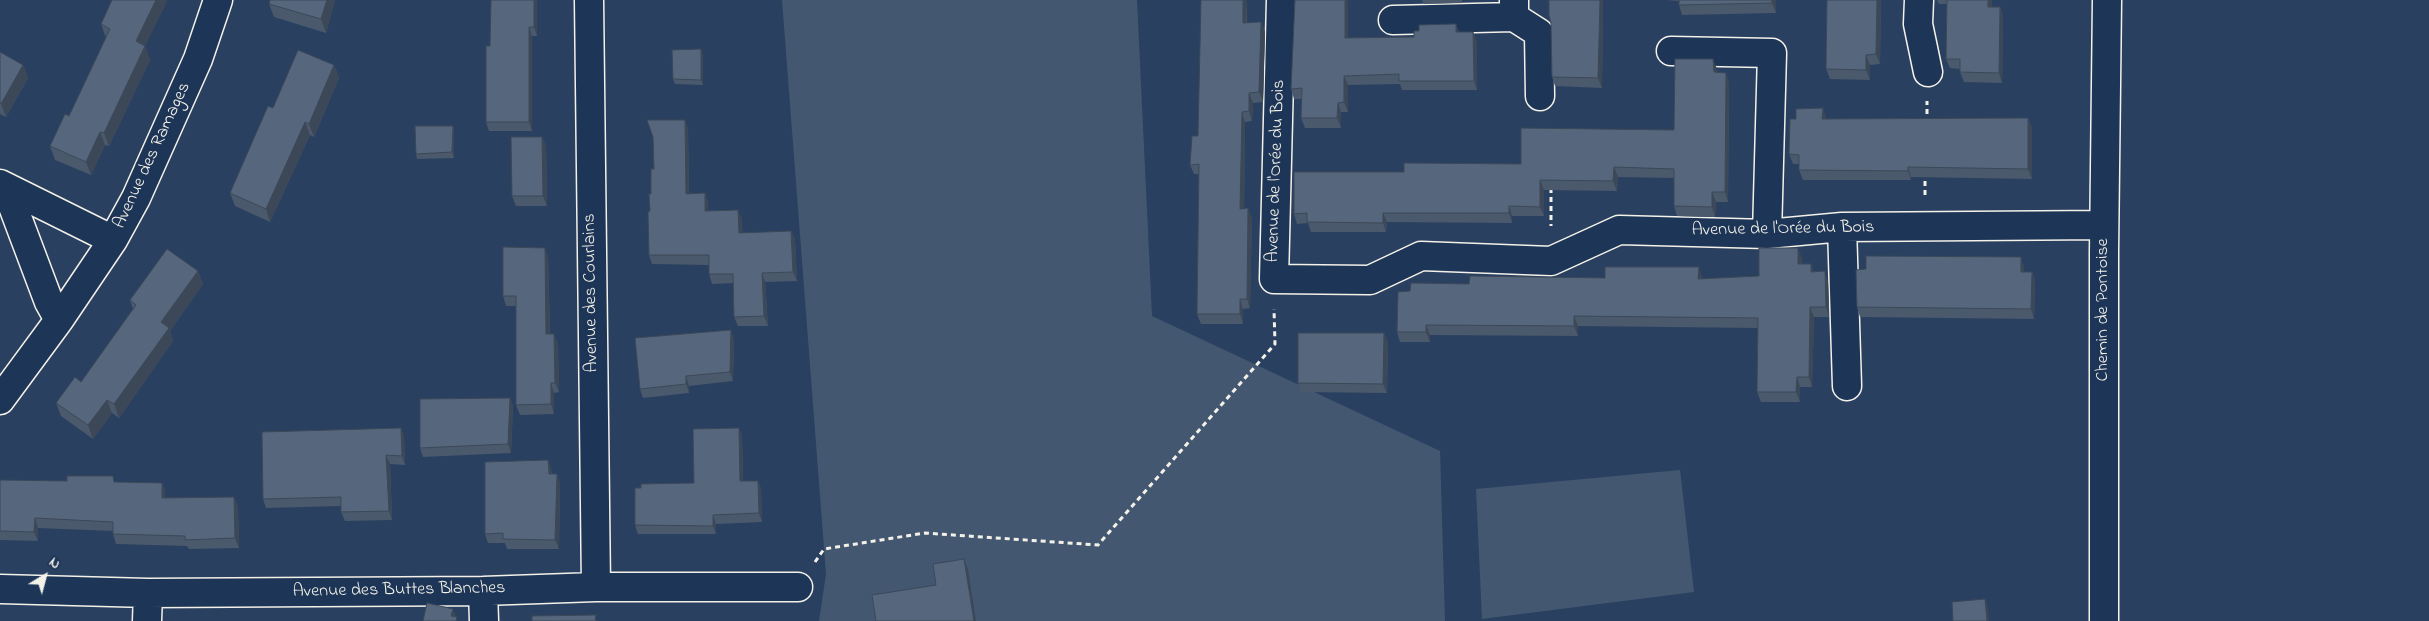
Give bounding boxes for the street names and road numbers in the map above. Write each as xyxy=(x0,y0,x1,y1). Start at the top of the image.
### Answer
street label: Avenue des Ramages xyxy=(110,79,196,233)
street label: Avenue de l'Orée du Bois xyxy=(1263,79,1291,263)
street label: Avenue des Courlains xyxy=(580,213,604,373)
street label: Avenue de l'Orée du Bois xyxy=(1691,218,1875,242)
street label: Chemin de Pontoise xyxy=(2093,238,2115,382)
street label: Avenue des Buttes Blanches xyxy=(292,578,506,604)

